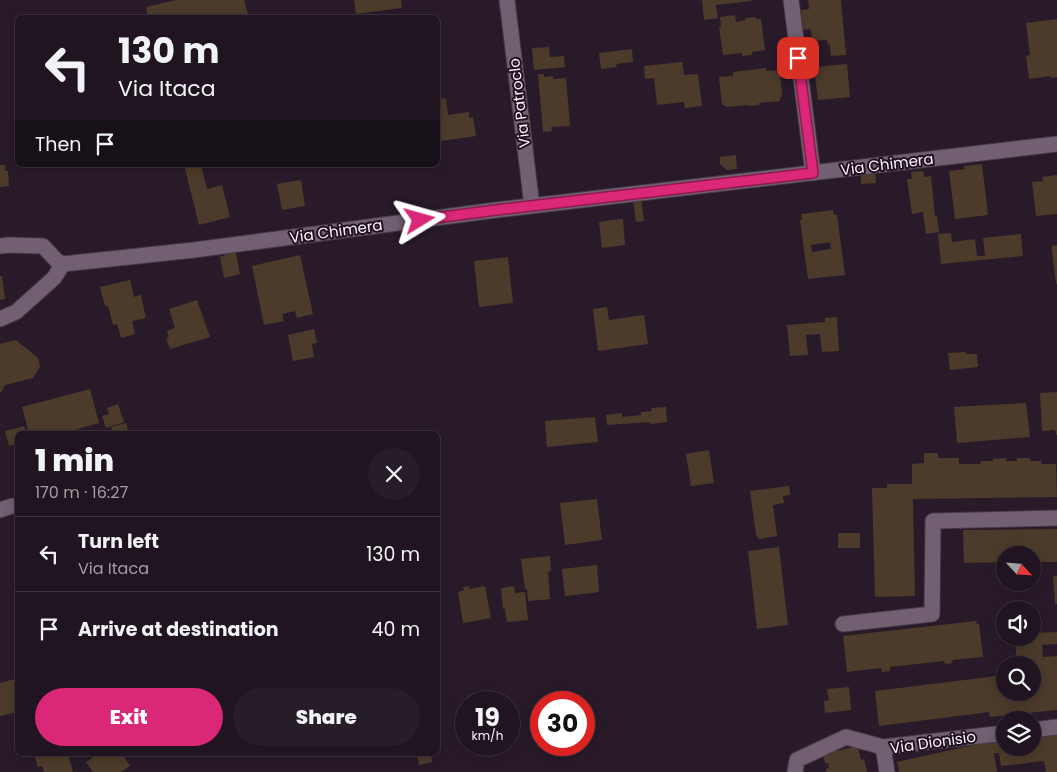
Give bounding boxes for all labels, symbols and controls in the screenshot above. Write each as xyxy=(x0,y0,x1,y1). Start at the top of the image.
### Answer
text: 130 m xyxy=(118,26,220,75)
icon: left xyxy=(35,35,100,100)
pin xyxy=(777,37,819,79)
icon: arrive xyxy=(784,44,812,72)
street label: Via Patroclo xyxy=(503,57,535,149)
text: Via Itaca xyxy=(118,73,216,104)
icon: arrive xyxy=(91,130,119,158)
text: Then xyxy=(35,131,81,158)
street label: Via Chimera xyxy=(839,148,935,180)
position arrow xyxy=(393,193,445,245)
street label: Via Chimera xyxy=(288,214,384,248)
text: 1 min xyxy=(35,439,114,482)
button: close xyxy=(368,448,420,500)
text: 170 m · 16:27 xyxy=(35,481,128,504)
text: Turn left xyxy=(78,528,159,555)
icon: left xyxy=(35,540,63,568)
text: 130 m xyxy=(366,541,420,568)
north arrow xyxy=(996,546,1041,591)
map controls xyxy=(996,546,1041,756)
text: Via Itaca xyxy=(78,557,149,580)
button: sound xyxy=(996,601,1041,646)
icon: arrive xyxy=(35,615,63,643)
text: Arrive at destination xyxy=(78,616,279,643)
text: 40 m xyxy=(371,616,420,643)
button: search xyxy=(996,656,1041,701)
button: Exit xyxy=(35,688,223,746)
button: Share xyxy=(233,688,420,746)
speed limit sign: 30 xyxy=(530,691,595,756)
text: 19 xyxy=(475,700,500,735)
button: layers xyxy=(996,711,1041,756)
street label: Via Dionisio xyxy=(889,726,977,758)
text: km/h xyxy=(472,727,503,744)

